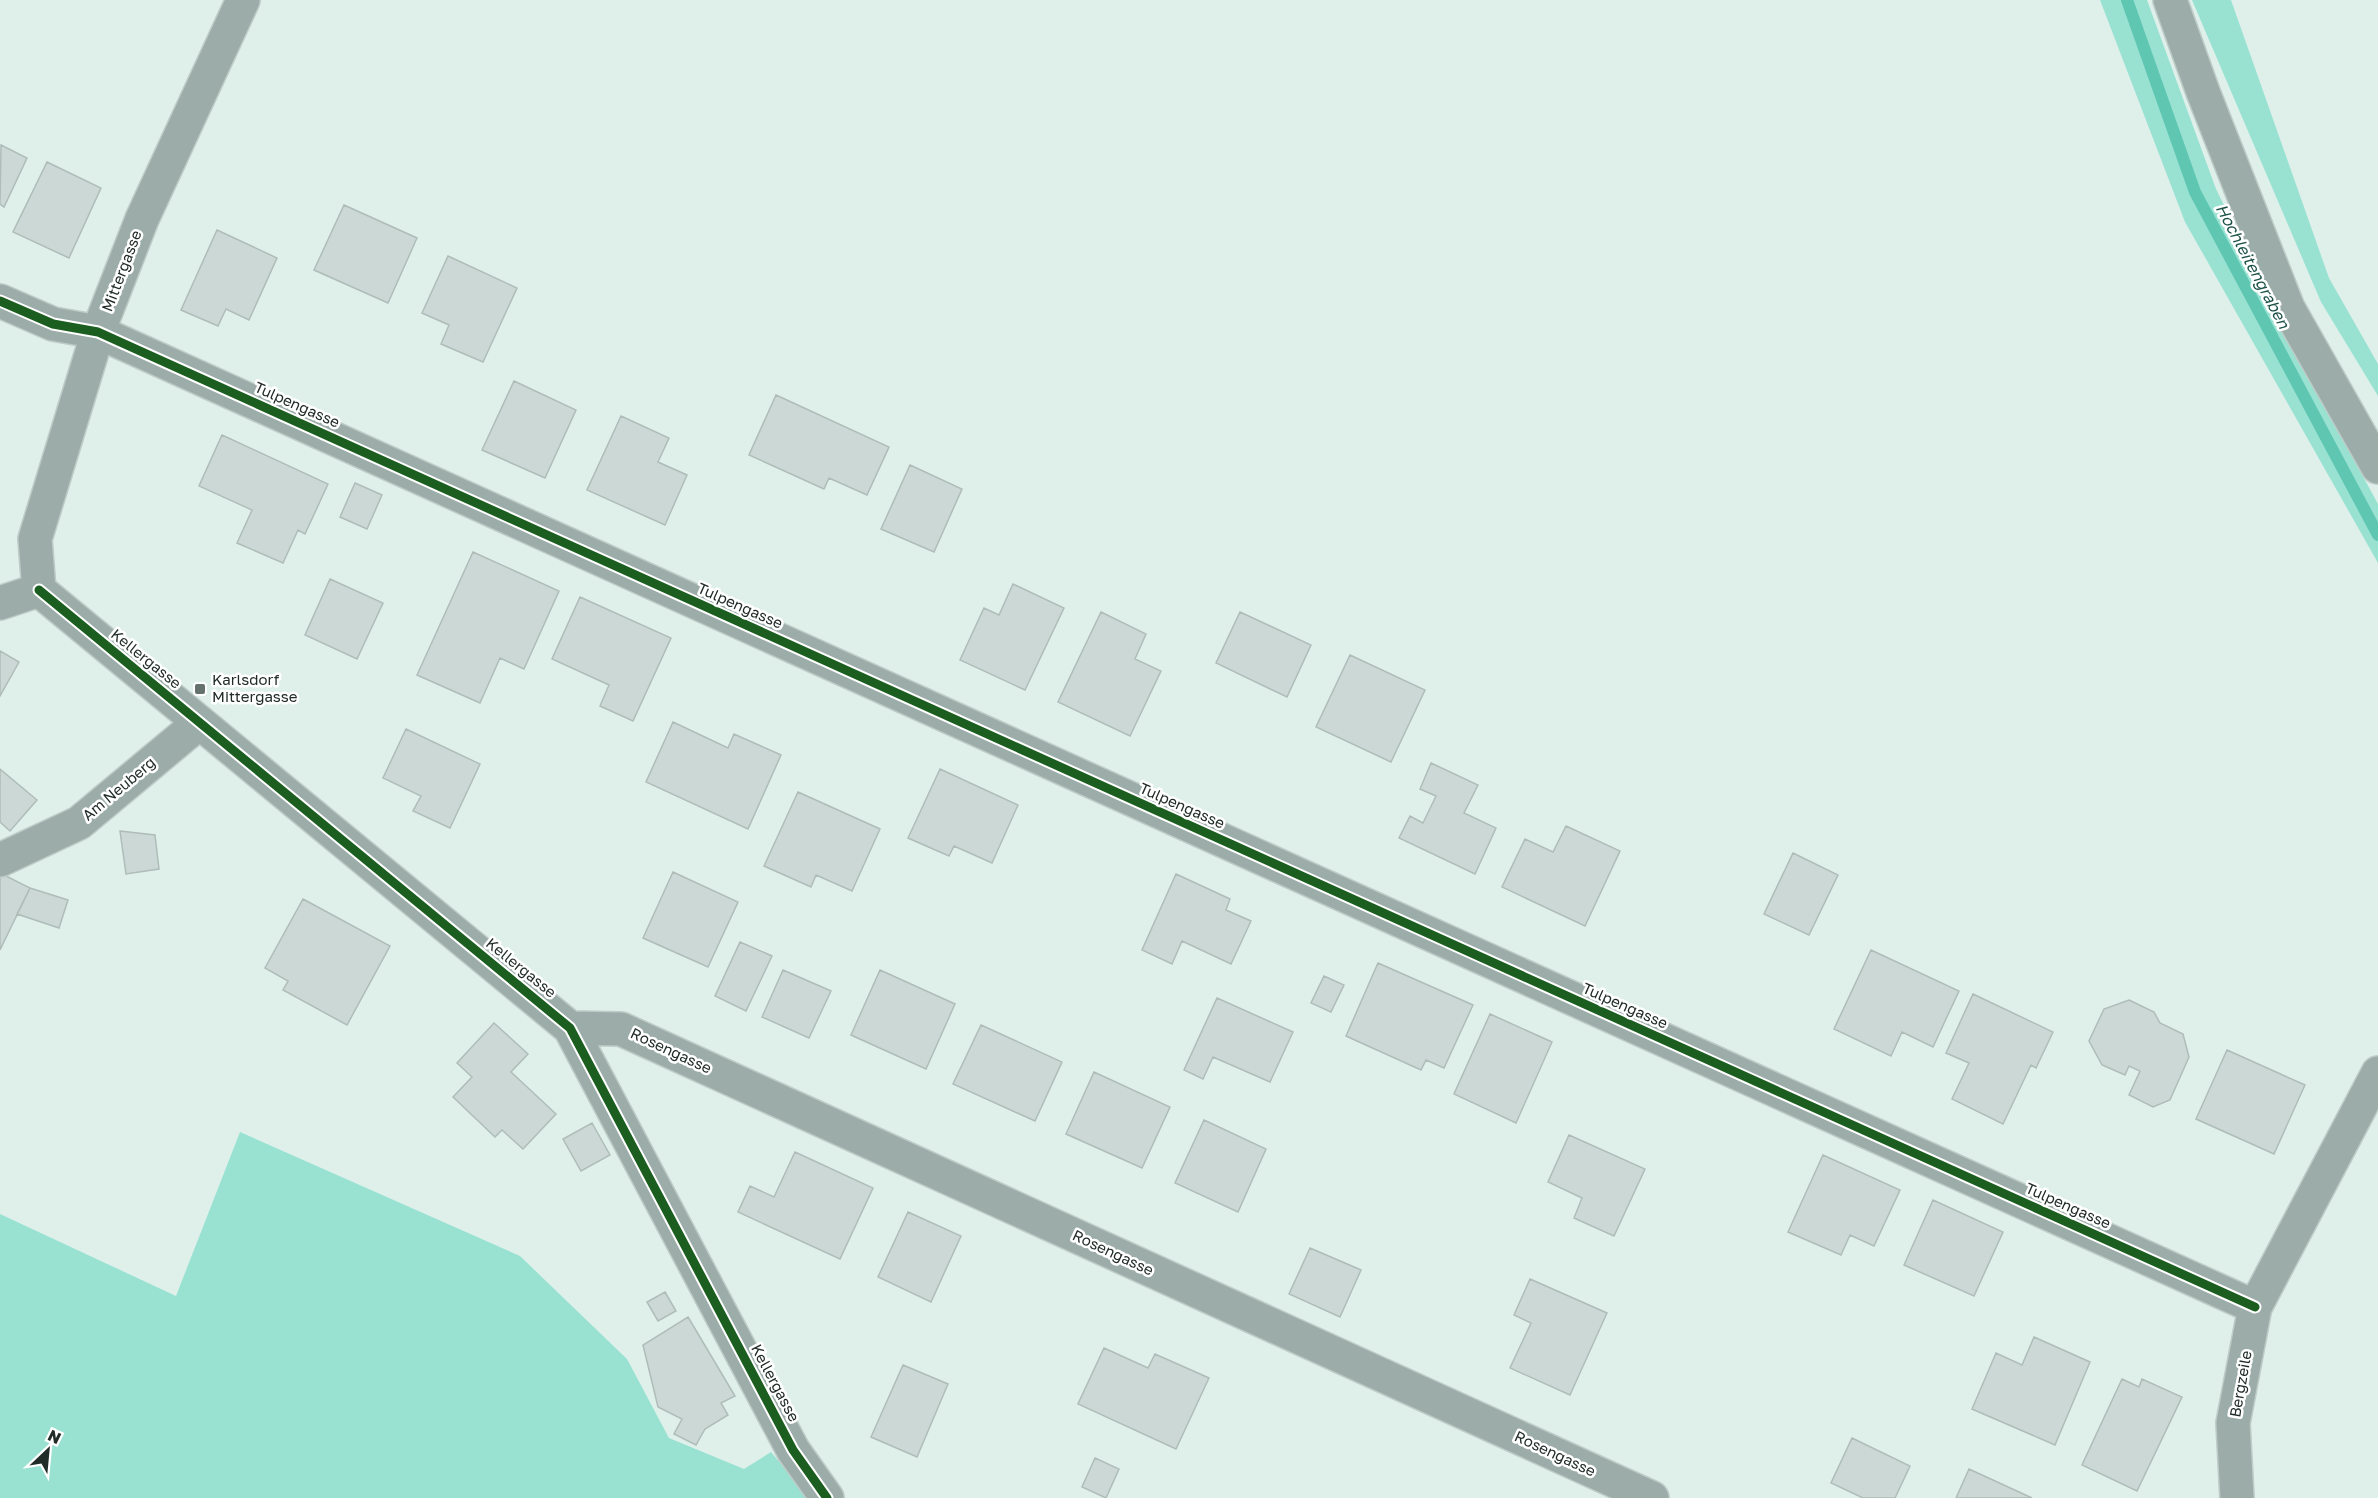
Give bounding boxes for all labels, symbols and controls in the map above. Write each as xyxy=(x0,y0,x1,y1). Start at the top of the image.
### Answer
water label: Hochleitengraben xyxy=(2212,200,2295,333)
street label: Mittergasse xyxy=(97,227,145,314)
street label: Tulpengasse xyxy=(252,377,343,431)
street label: Tulpengasse xyxy=(695,578,786,632)
street label: Kellergasse xyxy=(108,625,186,692)
place label: Karlsdorf Mittergasse xyxy=(212,670,298,705)
marker: Karlsdorf Mittergasse xyxy=(193,682,207,696)
street label: Am Neuberg xyxy=(78,753,158,824)
street label: Tulpengasse xyxy=(1137,778,1228,832)
street label: Kellergasse xyxy=(483,934,561,1001)
street label: Tulpengasse xyxy=(1580,978,1671,1032)
street label: Rosengasse xyxy=(628,1024,715,1077)
street label: Tulpengasse xyxy=(2023,1178,2114,1232)
street label: Rosengasse xyxy=(1070,1226,1157,1279)
street label: Kellergasse xyxy=(748,1341,804,1424)
street label: Bergzeile xyxy=(2225,1349,2255,1419)
north arrow xyxy=(18,1420,78,1480)
text: N xyxy=(45,1425,64,1448)
street label: Rosengasse xyxy=(1512,1427,1599,1480)

